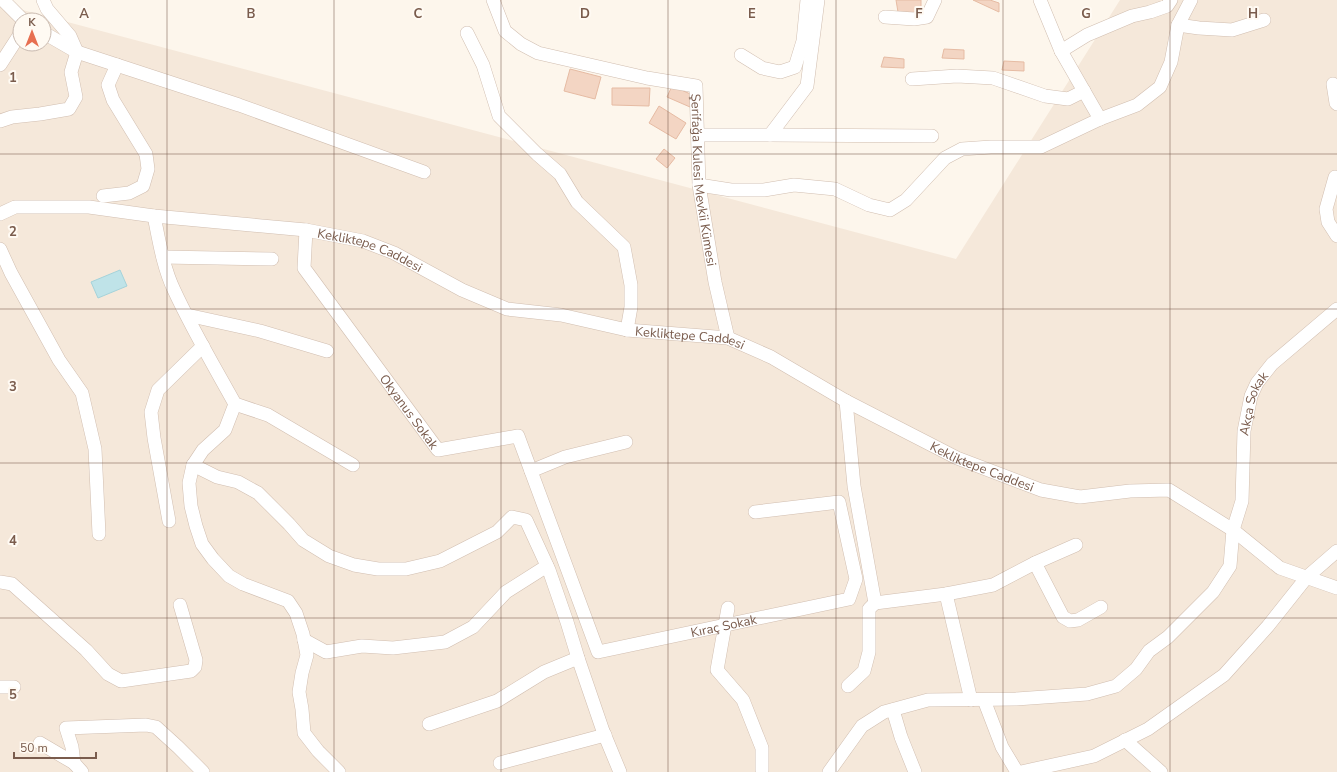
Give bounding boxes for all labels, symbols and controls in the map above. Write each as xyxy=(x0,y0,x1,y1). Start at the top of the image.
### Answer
text: A xyxy=(79,5,89,23)
text: B xyxy=(247,5,256,23)
text: C xyxy=(414,5,423,23)
text: D xyxy=(580,5,590,23)
text: E xyxy=(748,5,756,23)
text: F xyxy=(915,5,923,23)
text: G xyxy=(1081,5,1091,23)
text: H xyxy=(1248,5,1258,23)
north arrow xyxy=(12,12,52,52)
text: K xyxy=(28,15,36,30)
text: 1 xyxy=(9,69,17,87)
street label: Şerifağa Kulesi Mevkii Kümesi xyxy=(686,93,720,268)
text: 2 xyxy=(9,223,17,241)
street label: Kekliktepe Caddesi xyxy=(316,224,425,277)
street label: Kekliktepe Caddesi xyxy=(634,323,747,354)
street label: Akça Sokak xyxy=(1235,368,1273,437)
street label: Okyanus Sokak xyxy=(375,371,443,454)
text: 3 xyxy=(9,378,17,396)
street label: Kekliktepe Caddesi xyxy=(927,438,1036,497)
text: 4 xyxy=(9,532,17,550)
street label: Kıraç Sokak xyxy=(689,611,759,642)
text: 5 xyxy=(9,686,17,704)
scale bar xyxy=(14,734,96,760)
text: 50 m xyxy=(20,740,48,756)

